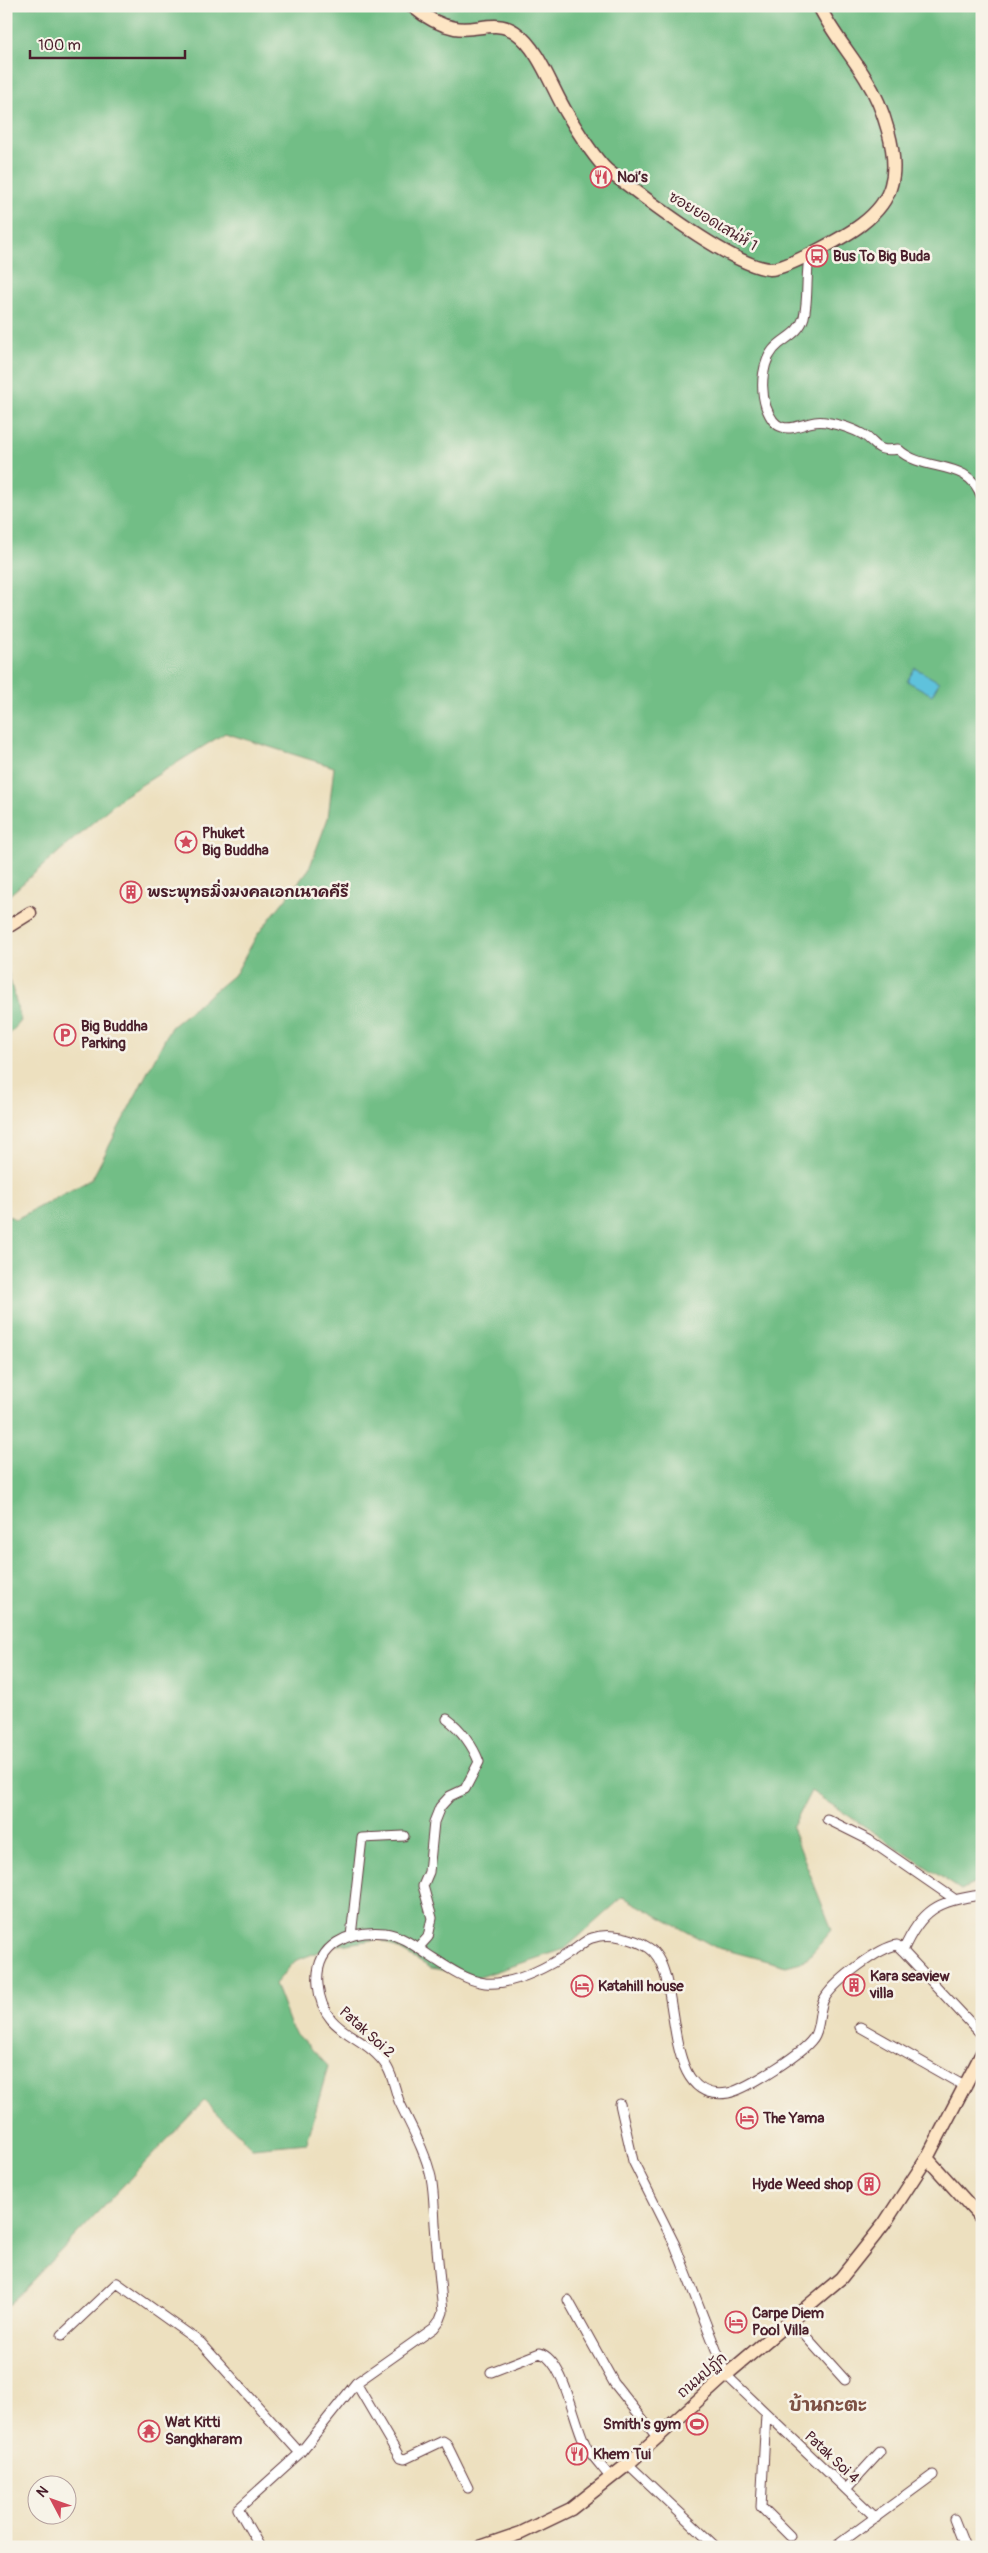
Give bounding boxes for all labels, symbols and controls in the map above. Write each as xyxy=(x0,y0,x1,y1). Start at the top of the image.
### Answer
scale bar xyxy=(30,28,185,60)
text: 100 m xyxy=(38,36,81,55)
restaurant icon: Noi’s xyxy=(589,165,613,189)
place label: Noi’s xyxy=(617,168,648,187)
street label: ซอยยอดเสน่ห์ 1 xyxy=(665,187,761,255)
bus stop icon: Bus To Big Buda xyxy=(805,244,829,268)
place label: Bus To Big Buda xyxy=(833,247,930,266)
place label: Phuket Big Buddha xyxy=(202,824,269,860)
place icon: Phuket Big Buddha xyxy=(174,830,198,854)
place label: พระพุทธมิ่งมงคลเอกเนาคคีรี xyxy=(147,879,349,903)
building icon: พระพุทธมิ่งมงคลเอกเนาคคีรี xyxy=(119,880,143,904)
place label: Big Buddha Parking xyxy=(81,1017,148,1053)
parking icon: Big Buddha Parking xyxy=(53,1023,77,1047)
place label: Kara seaview villa xyxy=(869,1967,950,2003)
building icon: Kara seaview villa xyxy=(842,1973,866,1997)
hotel icon: Katahill house xyxy=(570,1974,594,1998)
place label: Katahill house xyxy=(598,1977,684,1996)
street label: Patak Soi 2 xyxy=(335,2003,398,2062)
hotel icon: The Yama xyxy=(735,2106,759,2130)
place label: The Yama xyxy=(762,2109,824,2128)
building icon: Hyde Weed shop xyxy=(857,2172,881,2196)
place label: Hyde Weed shop xyxy=(752,2175,853,2194)
place label: Carpe Diem Pool Villa xyxy=(752,2304,824,2340)
hotel icon: Carpe Diem Pool Villa xyxy=(724,2310,748,2334)
street label: ถนนปฏัก xyxy=(673,2348,731,2402)
district label: บ้านกะตะ xyxy=(789,2393,867,2417)
sports icon: Smith's gym xyxy=(685,2412,709,2436)
place label: Wat Kitti Sangkharam xyxy=(165,2413,242,2449)
place label: Smith's gym xyxy=(603,2415,681,2434)
temple icon: Wat Kitti Sangkharam xyxy=(137,2419,161,2443)
street label: Patak Soi 4 xyxy=(800,2427,863,2488)
restaurant icon: Khem Tui xyxy=(565,2442,589,2466)
place label: Khem Tui xyxy=(593,2445,651,2464)
north arrow xyxy=(28,2476,78,2526)
text: N xyxy=(33,2483,52,2501)

